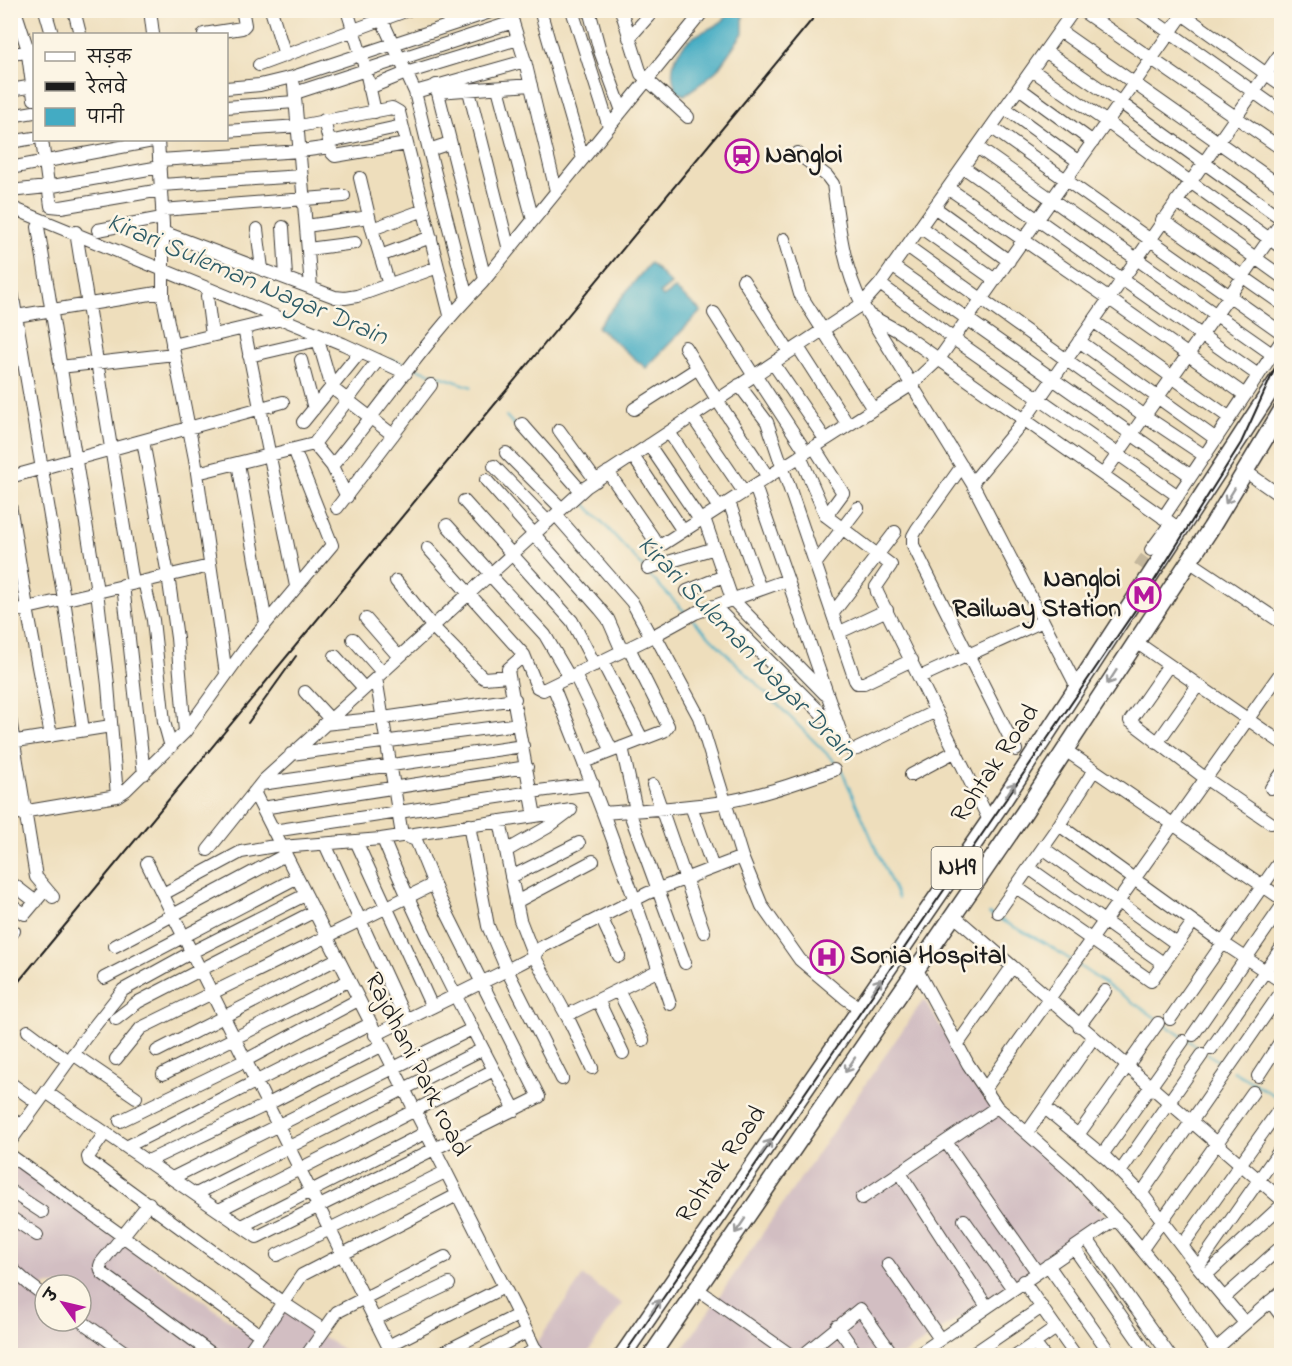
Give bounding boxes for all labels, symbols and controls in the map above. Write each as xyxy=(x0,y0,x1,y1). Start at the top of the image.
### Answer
legend xyxy=(33,33,228,141)
text: सड़क xyxy=(86,46,132,72)
text: रेलवे xyxy=(85,71,128,102)
text: पानी xyxy=(86,103,125,132)
place label: Nangloi xyxy=(765,137,843,176)
station icon: Nangloi xyxy=(724,138,760,174)
water label: Kirari Suleman Nagar Drain xyxy=(100,203,394,358)
one-way arrow xyxy=(1223,487,1235,504)
water label: Kirari Suleman Nagar Drain xyxy=(627,527,865,772)
place label: Nangloi Railway Station xyxy=(952,561,1121,629)
metro station icon: Nangloi Railway Station xyxy=(1126,577,1162,613)
one-way arrow xyxy=(1106,669,1119,686)
street label: Rohtak Road xyxy=(942,696,1050,831)
one-way arrow xyxy=(1004,782,1016,799)
road number: NH9 xyxy=(932,847,982,889)
place label: Sonia Hospital xyxy=(850,938,1006,976)
hospital icon: Sonia Hospital xyxy=(809,939,845,975)
street label: Rajdhani Park road xyxy=(353,966,479,1164)
one-way arrow xyxy=(870,978,882,995)
one-way arrow xyxy=(844,1056,856,1072)
street label: Rohtak Road xyxy=(667,1098,777,1232)
one-way arrow xyxy=(760,1139,772,1155)
one-way arrow xyxy=(734,1217,746,1233)
north arrow xyxy=(33,1273,93,1333)
text: उ xyxy=(38,1283,66,1309)
one-way arrow xyxy=(649,1300,661,1316)

